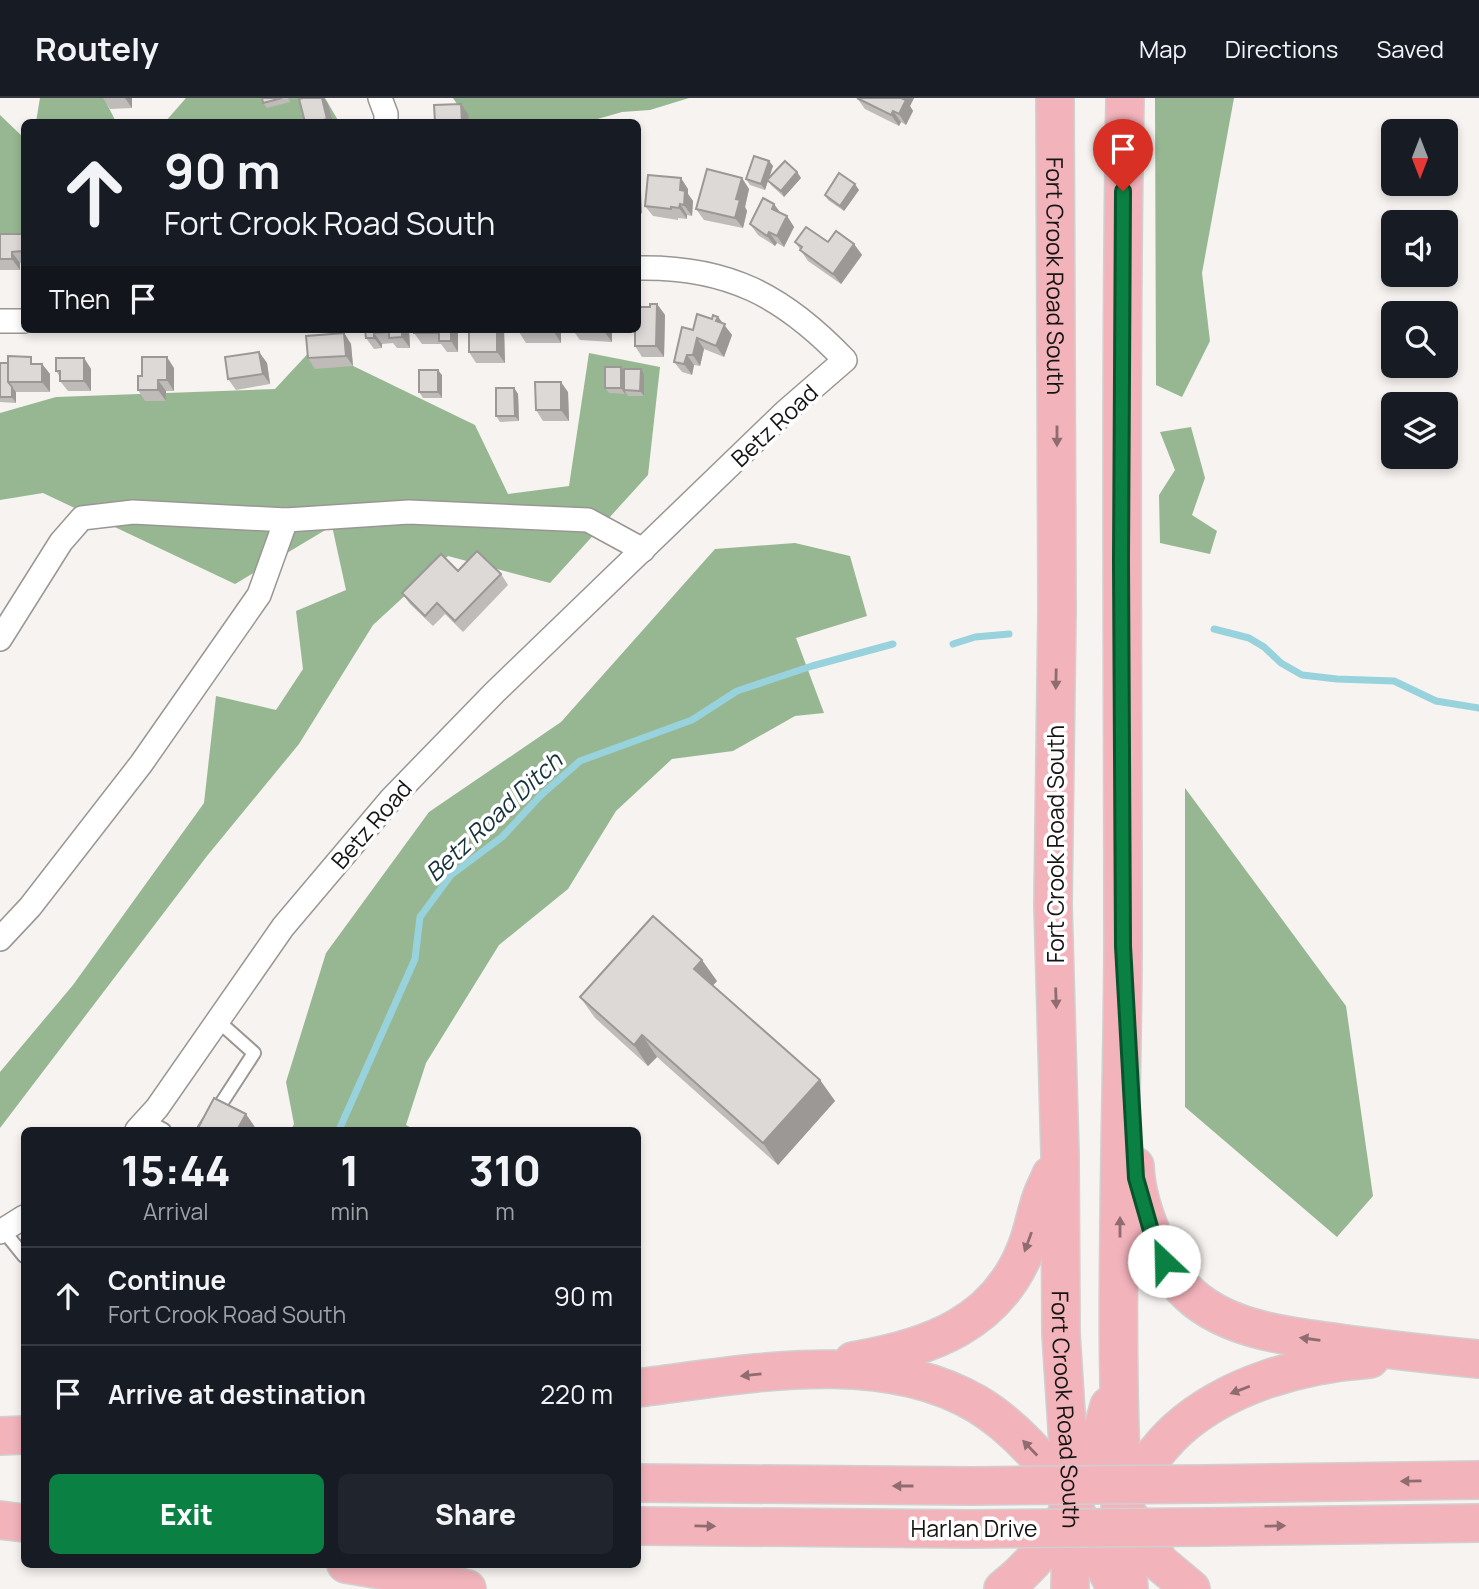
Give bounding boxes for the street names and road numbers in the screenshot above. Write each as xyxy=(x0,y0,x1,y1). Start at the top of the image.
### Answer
street label: Fort Crook Road South xyxy=(1039,157,1072,395)
street label: Betz Road xyxy=(724,376,824,474)
street label: Fort Crook Road South xyxy=(1039,725,1071,963)
street label: Betz Road xyxy=(323,773,419,875)
street label: Fort Crook Road South xyxy=(1045,1291,1088,1529)
street label: Harlan Drive xyxy=(911,1512,1038,1544)

